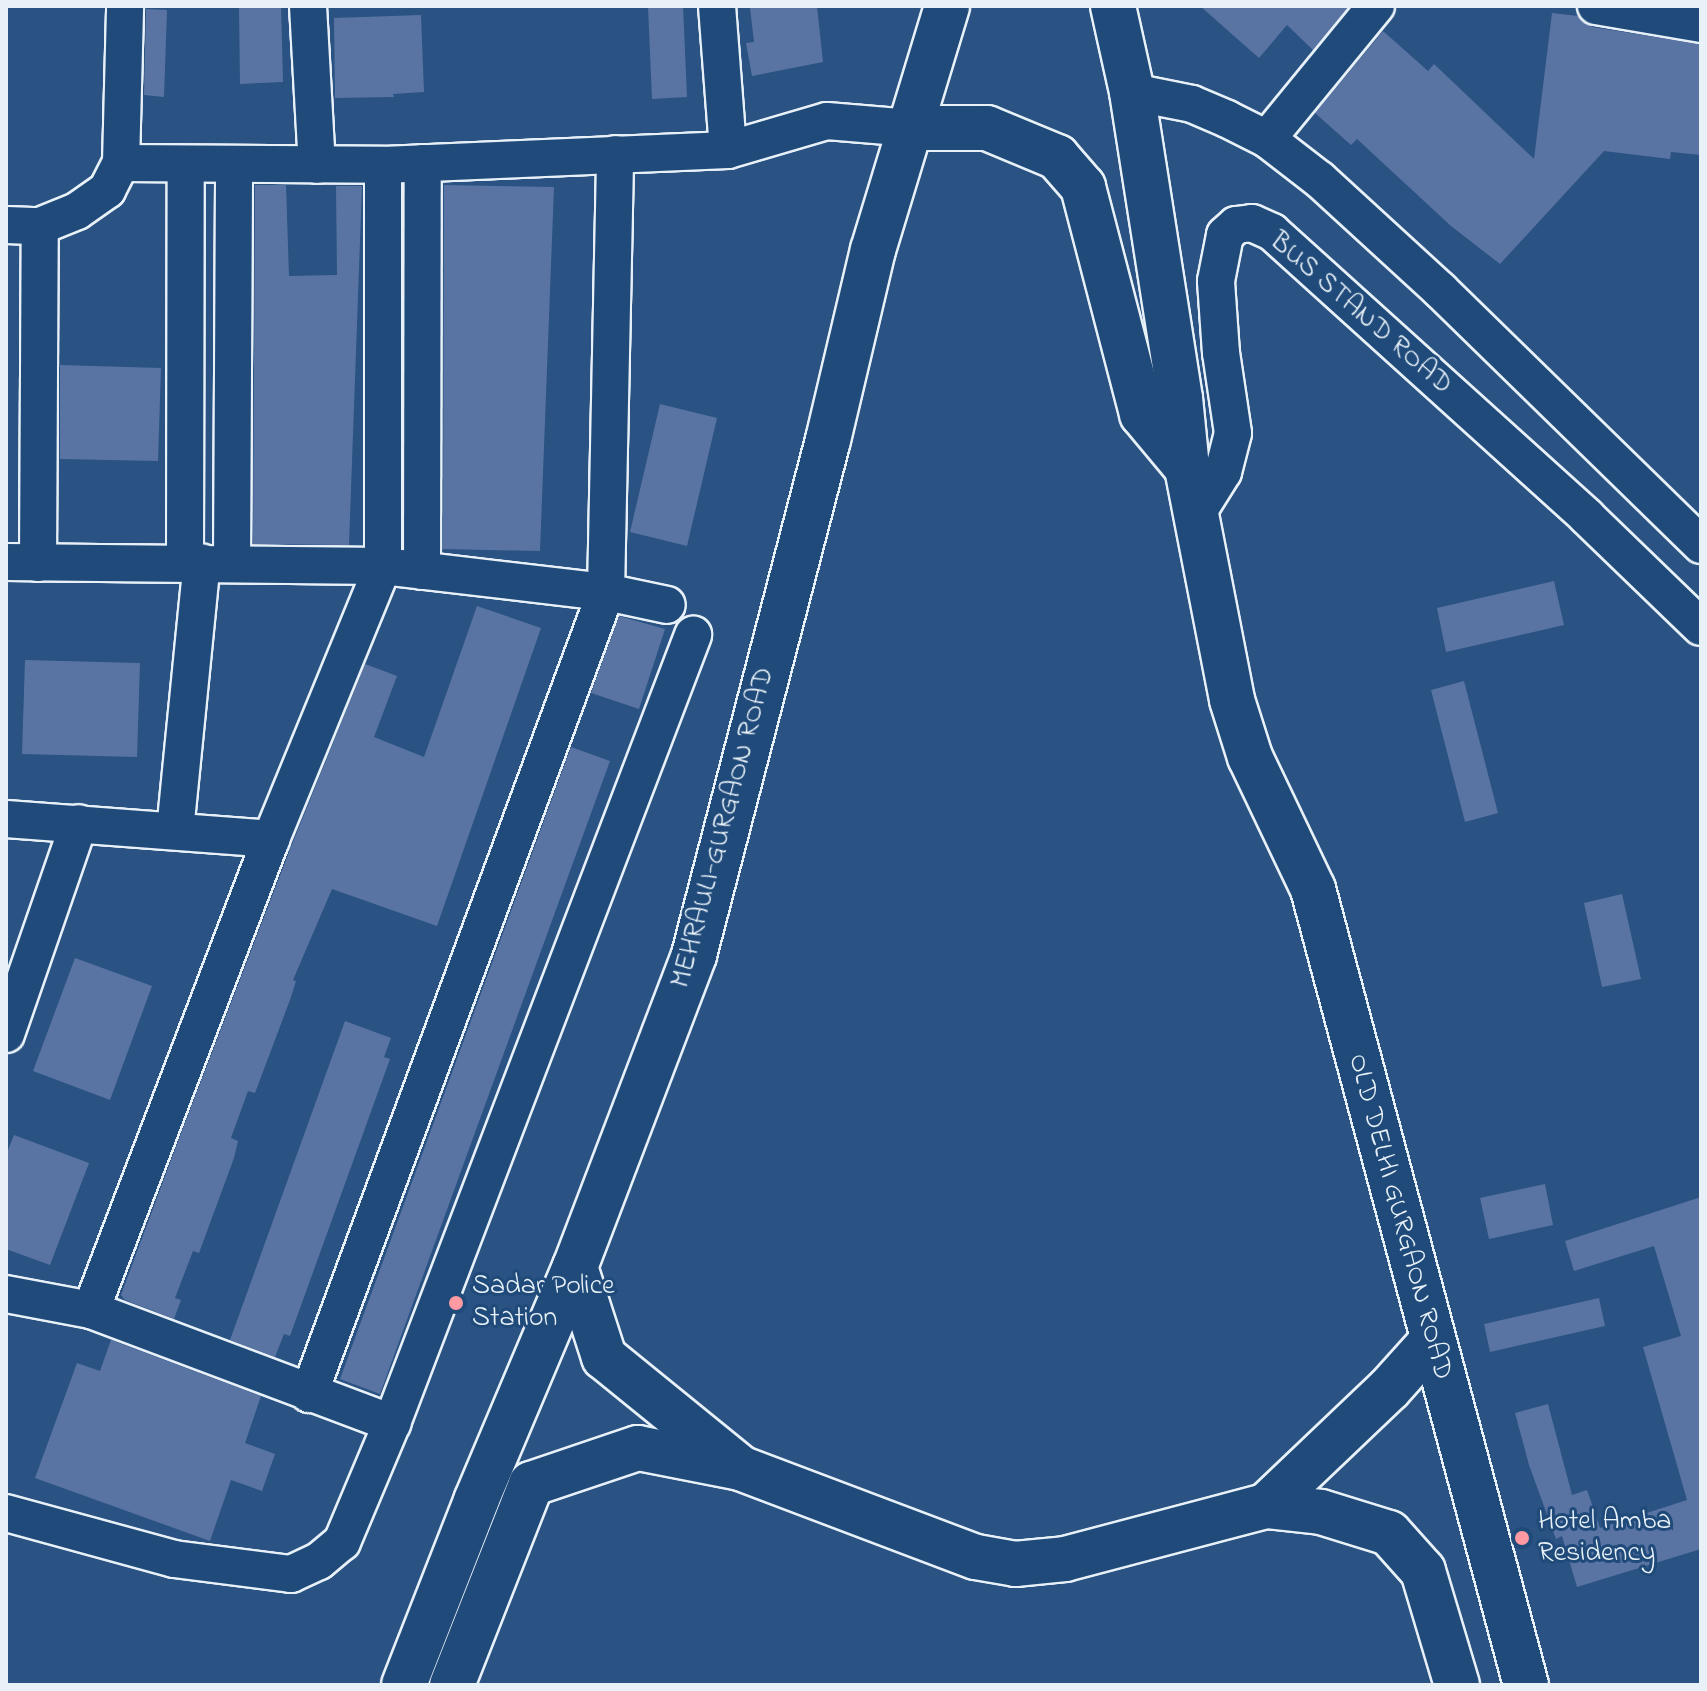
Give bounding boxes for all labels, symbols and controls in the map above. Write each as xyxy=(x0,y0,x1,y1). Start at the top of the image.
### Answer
street label: BUS STAND ROAD xyxy=(1262,225,1458,403)
street label: MEHRAULI-GURGAON ROAD xyxy=(665,664,783,992)
street label: OLD DELHI GURGAON ROAD xyxy=(1339,1050,1459,1384)
place label: Sadar Police Station xyxy=(472,1270,615,1336)
marker: Sadar Police Station xyxy=(447,1294,465,1312)
place label: Hotel Amba Residency xyxy=(1538,1505,1671,1571)
marker: Hotel Amba Residency xyxy=(1513,1529,1531,1547)

